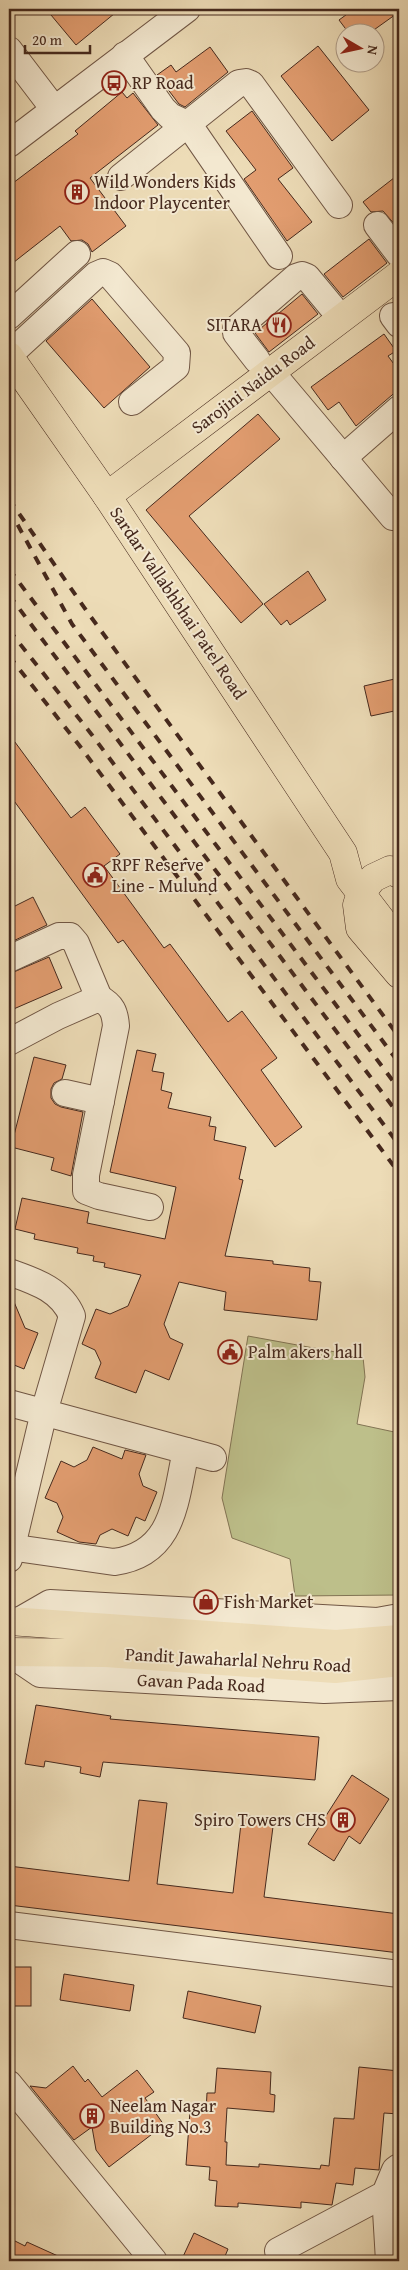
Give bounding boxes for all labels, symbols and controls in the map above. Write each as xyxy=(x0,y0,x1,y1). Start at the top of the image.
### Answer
scale bar xyxy=(25,22,90,54)
north arrow xyxy=(336,22,386,72)
text: 20 m xyxy=(32,29,63,50)
text: N xyxy=(362,44,383,57)
place label: RP Road xyxy=(132,69,194,96)
bus stop icon: RP Road xyxy=(101,70,127,96)
place label: Wild Wonders Kids Indoor Playcenter xyxy=(94,168,236,216)
building icon: Wild Wonders Kids Indoor Playcenter xyxy=(64,179,90,205)
place label: SITARA xyxy=(206,311,262,338)
restaurant icon: SITARA xyxy=(266,312,292,338)
street label: Sarojini Naidu Road xyxy=(185,329,321,440)
street label: Sardar Vallabhbhai Patel Road xyxy=(103,501,254,705)
place label: RPF Reserve Line - Mulund xyxy=(112,851,218,899)
public building icon: RPF Reserve Line - Mulund xyxy=(82,862,108,888)
place label: Palm akers hall xyxy=(248,1338,363,1365)
public building icon: Palm akers hall xyxy=(217,1339,243,1365)
place label: Fish Market xyxy=(224,1588,314,1615)
shop icon: Fish Market xyxy=(193,1589,219,1615)
street label: Pandit Jawaharlal Nehru Road xyxy=(125,1640,352,1679)
street label: Gavan Pada Road xyxy=(136,1666,266,1699)
place label: Spiro Towers CHS xyxy=(194,1806,326,1833)
building icon: Spiro Towers CHS xyxy=(330,1807,356,1833)
place label: Neelam Nagar Building No.3 xyxy=(110,2092,217,2140)
building icon: Neelam Nagar Building No.3 xyxy=(79,2103,105,2129)

